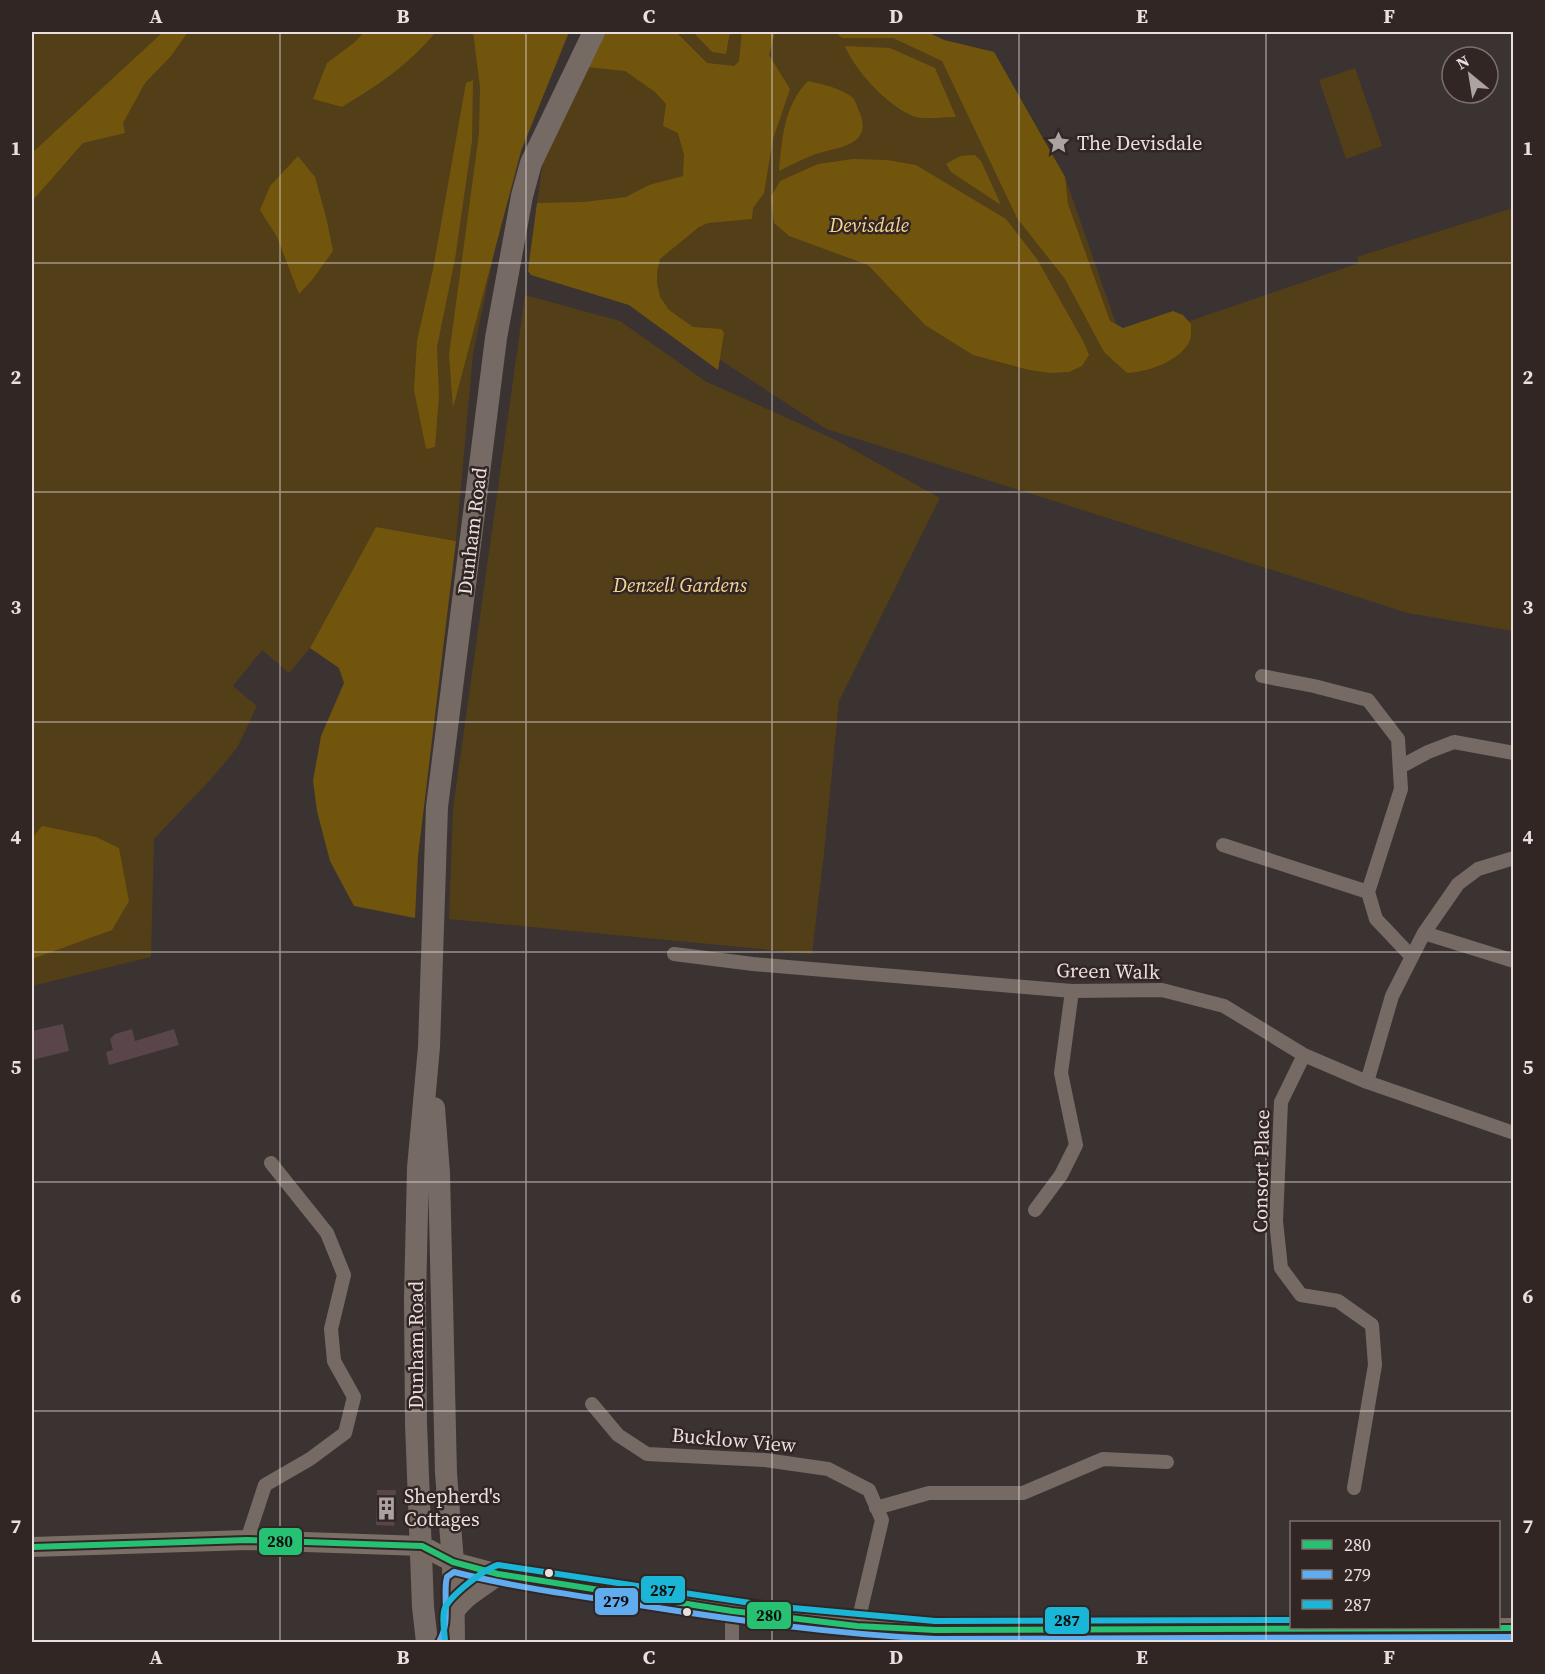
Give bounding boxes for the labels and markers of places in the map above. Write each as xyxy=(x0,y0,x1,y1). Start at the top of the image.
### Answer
place label: The Devisdale xyxy=(1077,129,1202,157)
place icon: The Devisdale xyxy=(1046,130,1072,156)
place label: Shepherd's Cottages xyxy=(404,1482,501,1533)
building icon: Shepherd's Cottages xyxy=(373,1495,399,1521)
unlabelled marker xyxy=(543,1567,555,1579)
unlabelled marker xyxy=(681,1606,693,1618)

